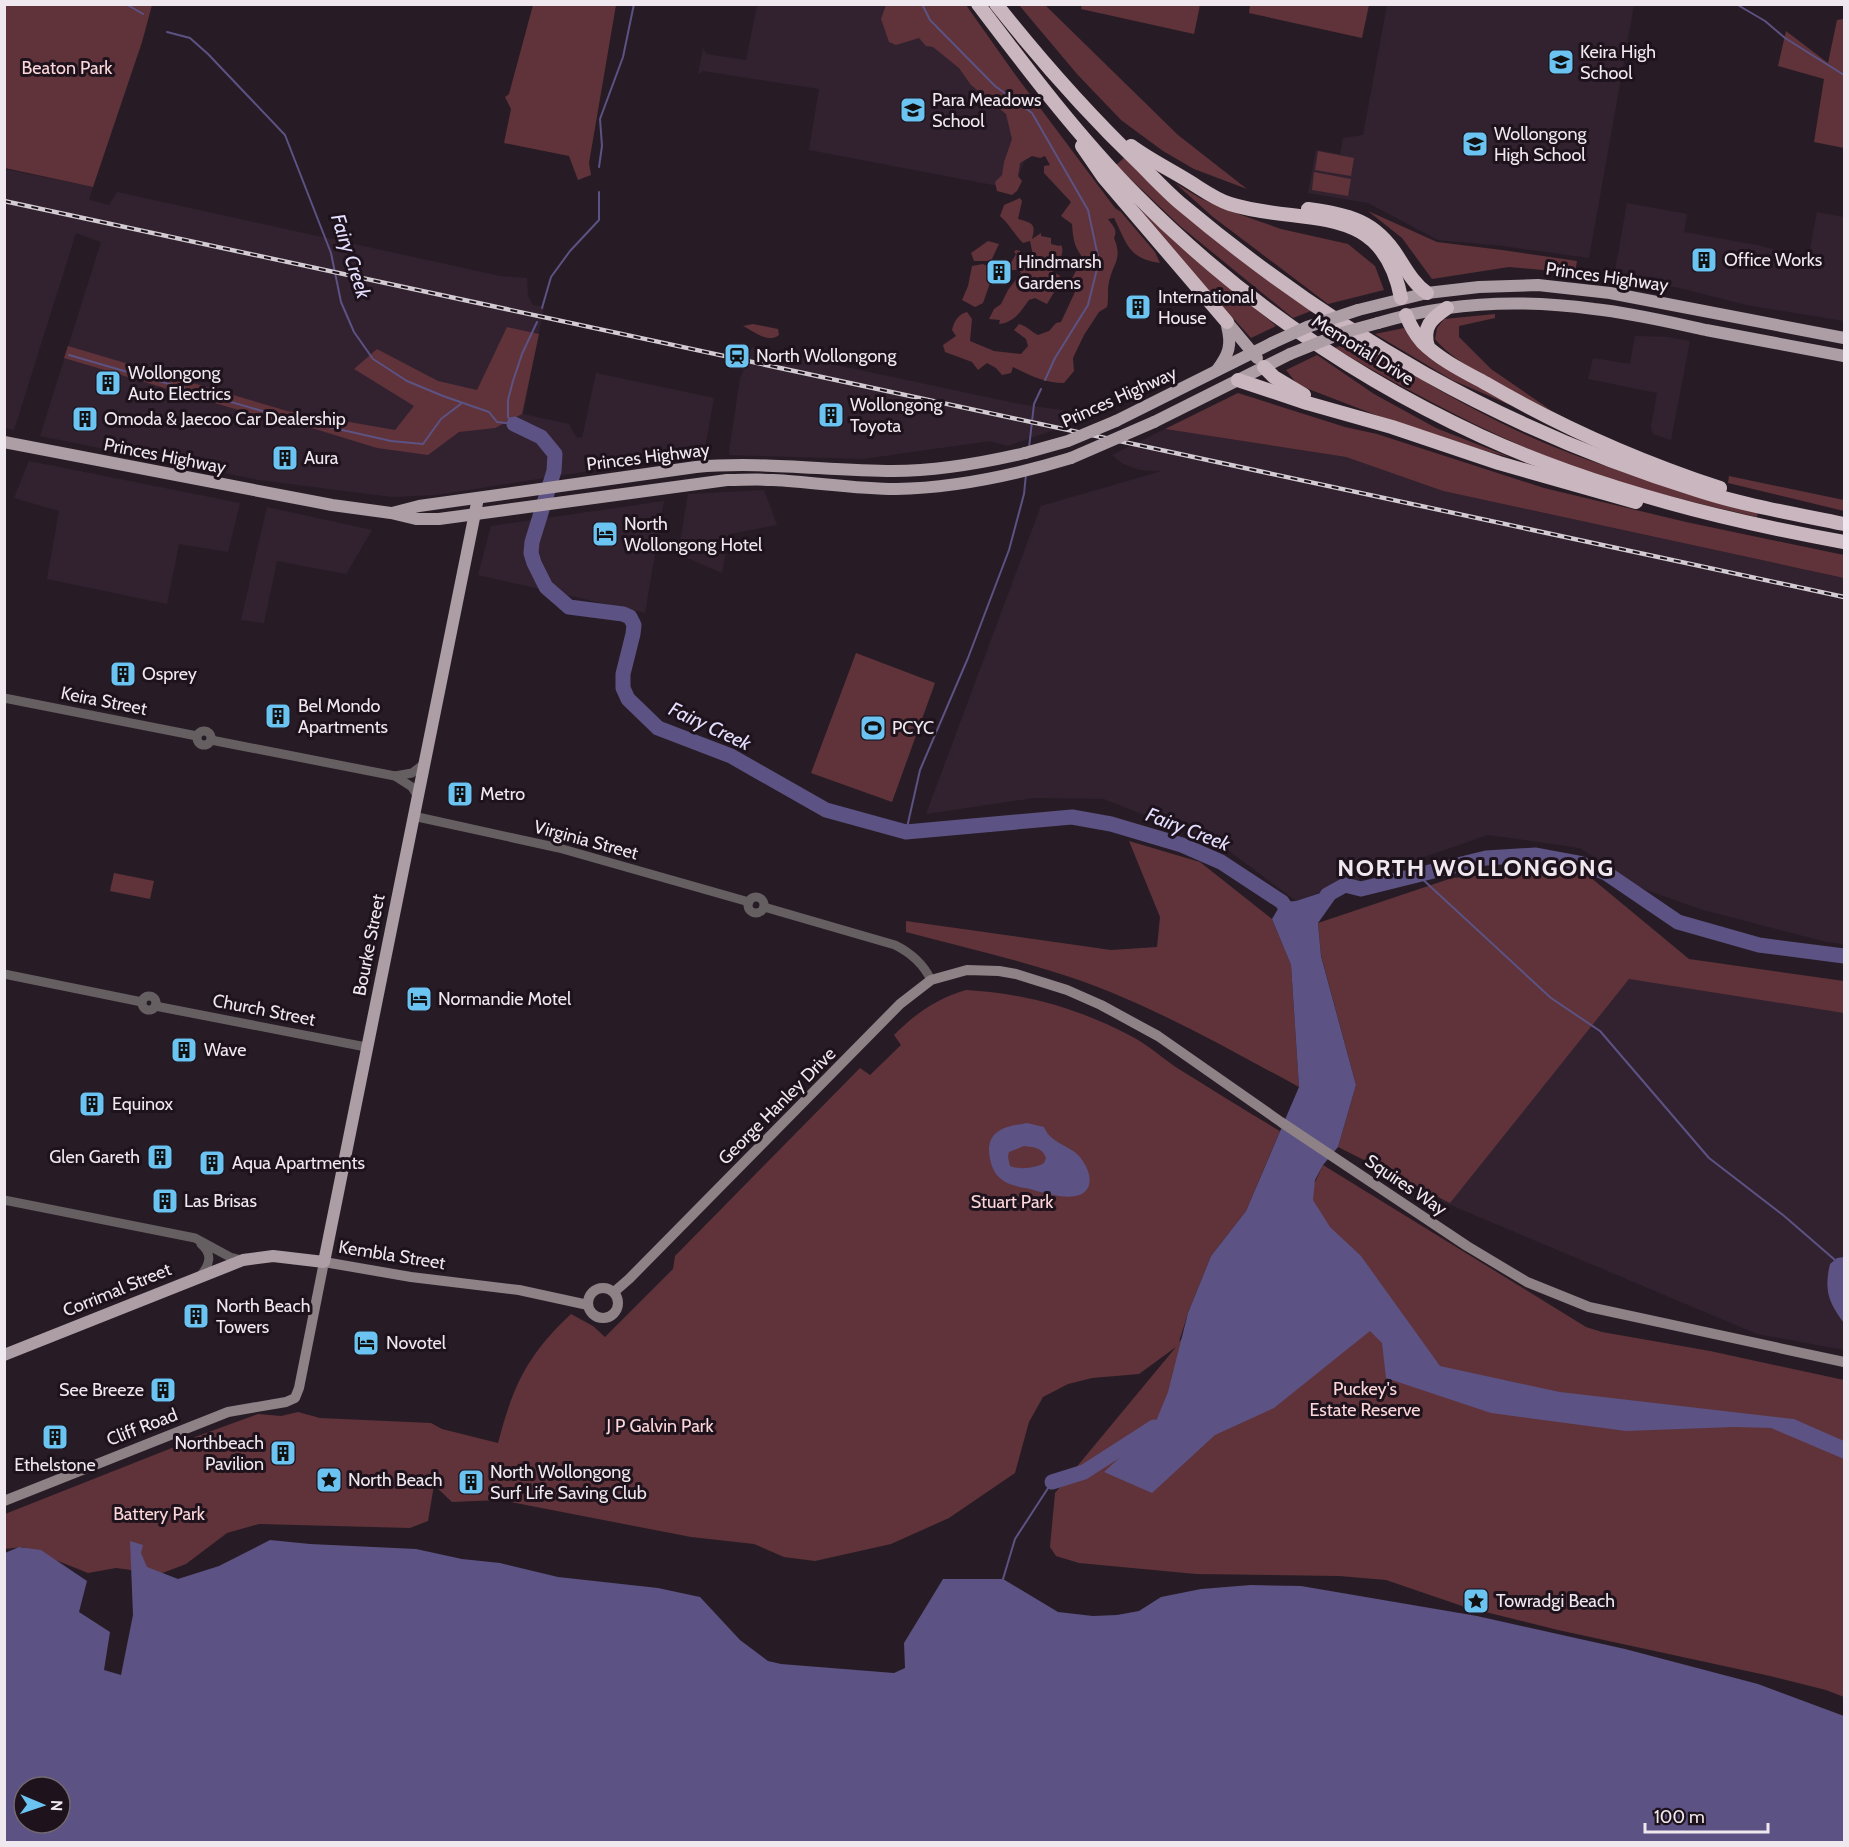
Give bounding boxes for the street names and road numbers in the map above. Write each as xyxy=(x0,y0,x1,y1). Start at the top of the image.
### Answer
street label: Princes Highway xyxy=(1544,257,1670,297)
street label: Memorial Drive xyxy=(1308,310,1418,390)
street label: Princes Highway xyxy=(1058,362,1180,432)
street label: Princes Highway xyxy=(102,433,228,479)
street label: Princes Highway xyxy=(585,439,711,475)
street label: Keira Street xyxy=(59,682,149,720)
street label: Virginia Street xyxy=(531,816,641,864)
street label: Bourke Street xyxy=(348,892,390,998)
street label: Church Street xyxy=(211,989,317,1031)
street label: George Hanley Drive xyxy=(714,1043,840,1169)
street label: Squires Way xyxy=(1361,1150,1451,1220)
street label: Kembla Street xyxy=(337,1236,447,1274)
street label: Corrimal Street xyxy=(60,1258,174,1322)
street label: Cliff Road xyxy=(103,1403,181,1451)

